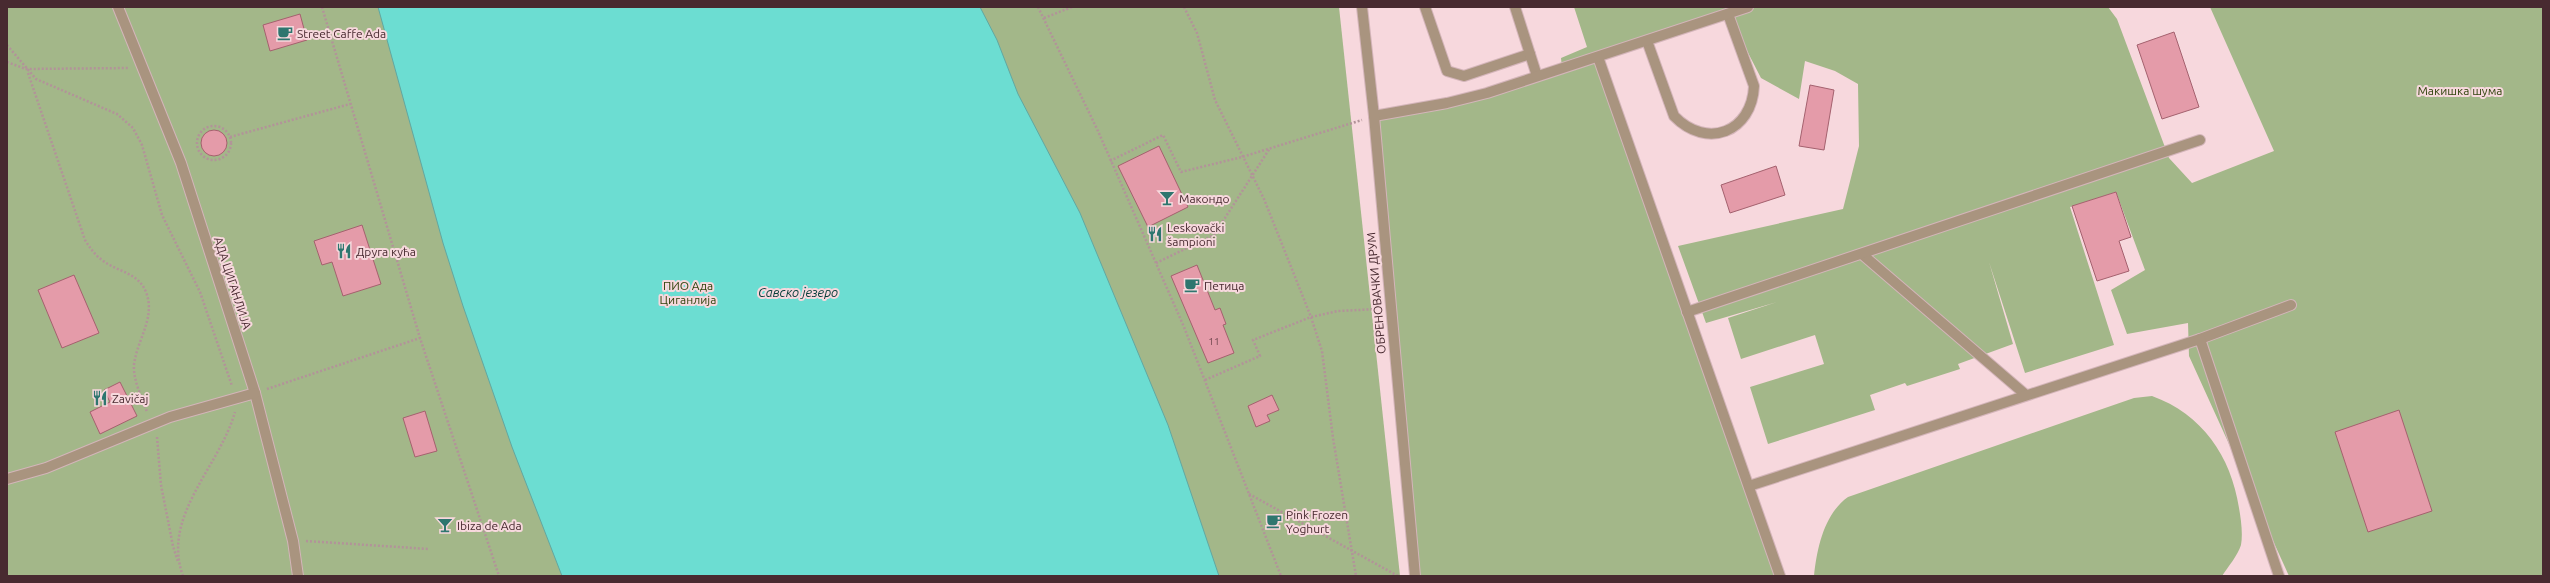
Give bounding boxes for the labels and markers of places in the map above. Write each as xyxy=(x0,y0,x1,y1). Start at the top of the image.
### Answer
cafe icon: Street Caffe Ada xyxy=(276,24,294,42)
place label: Street Caffe Ada xyxy=(297,27,386,40)
bar icon: Макондо xyxy=(1158,189,1176,207)
place label: Макондо xyxy=(1179,192,1230,205)
place label: Leskovački šampioni xyxy=(1167,221,1224,248)
restaurant icon: Leskovački šampioni xyxy=(1146,225,1164,243)
restaurant icon: Друга кућа xyxy=(335,242,353,260)
place label: Друга кућа xyxy=(356,245,416,258)
cafe icon: Петица xyxy=(1183,276,1201,294)
place label: Петица xyxy=(1204,279,1244,292)
restaurant icon: Zavičaj xyxy=(91,389,109,407)
place label: Zavičaj xyxy=(112,392,148,405)
place label: Pink Frozen Yoghurt xyxy=(1286,508,1348,535)
cafe icon: Pink Frozen Yoghurt xyxy=(1265,512,1283,530)
bar icon: Ibiza de Ada xyxy=(436,516,454,534)
place label: Ibiza de Ada xyxy=(457,519,522,532)

